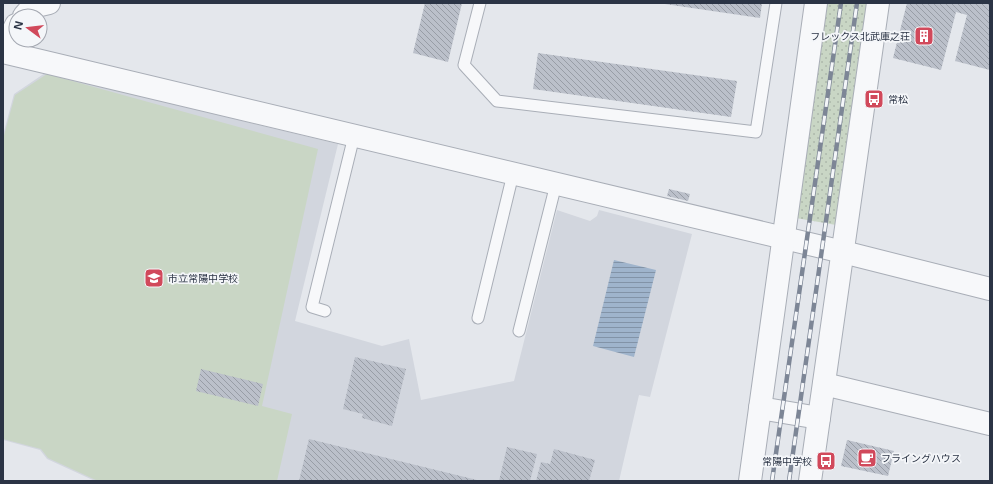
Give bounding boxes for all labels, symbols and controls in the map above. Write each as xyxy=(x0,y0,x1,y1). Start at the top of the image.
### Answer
north arrow xyxy=(8,8,48,48)
text: N xyxy=(9,19,26,32)
building icon: フレックス北武庫之荘 xyxy=(913,25,935,47)
place label: フレックス北武庫之荘 xyxy=(810,29,910,43)
bus stop icon: 常松 xyxy=(863,88,885,110)
place label: 常松 xyxy=(888,92,908,106)
school or university icon: 市立常陽中学校 xyxy=(143,267,165,289)
place label: 市立常陽中学校 xyxy=(168,271,238,285)
cafe icon: フライングハウス xyxy=(856,447,878,469)
bus stop icon: 常陽中学校 xyxy=(815,450,837,472)
place label: フライングハウス xyxy=(881,451,961,465)
place label: 常陽中学校 xyxy=(762,454,812,468)

